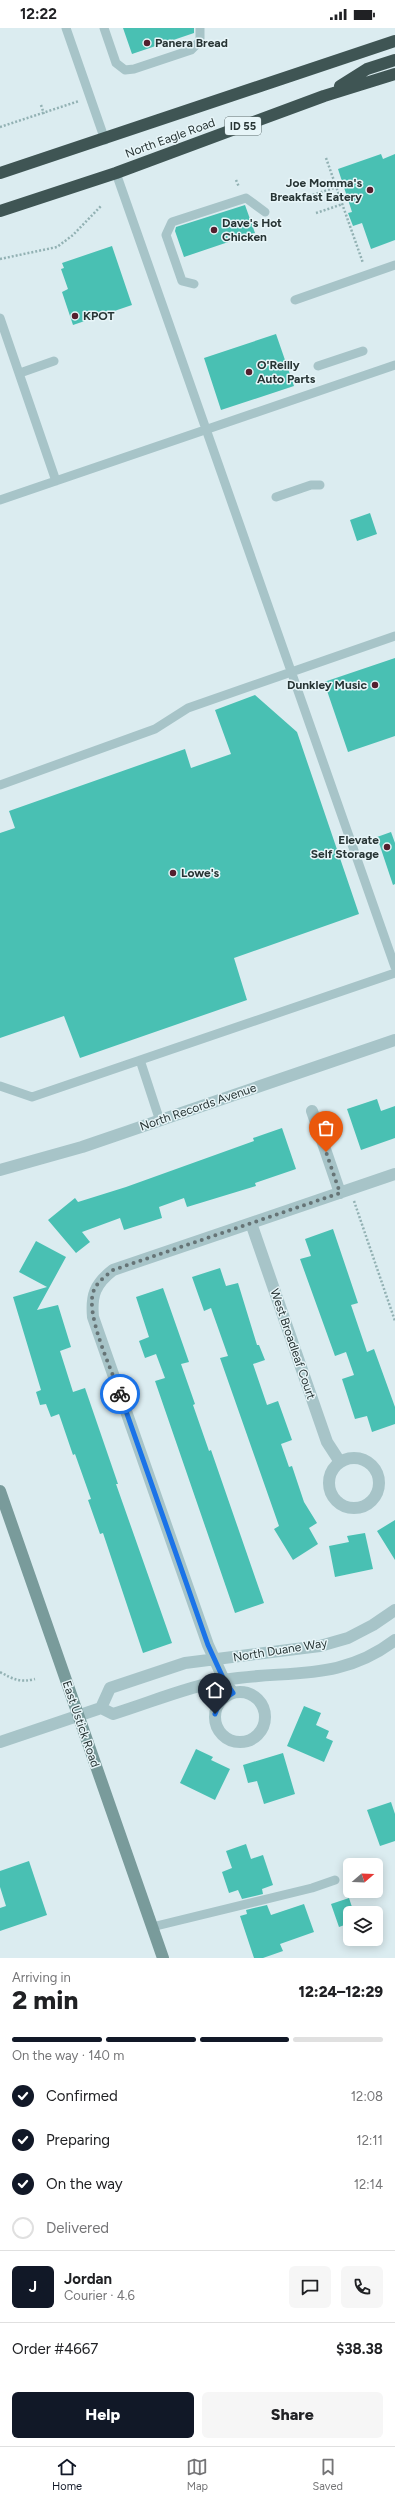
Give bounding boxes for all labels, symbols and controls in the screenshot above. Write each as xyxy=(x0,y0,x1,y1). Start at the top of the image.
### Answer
text: 12:22 xyxy=(20,5,57,23)
place label: Panera Bread xyxy=(155,36,228,50)
marker: Panera Bread xyxy=(142,38,152,48)
street label: North Eagle Road xyxy=(123,115,217,161)
road number: ID 55 xyxy=(225,117,261,135)
place label: Joe Momma's Breakfast Eatery xyxy=(270,176,362,204)
marker: Joe Momma's Breakfast Eatery xyxy=(365,185,375,195)
place label: Dave's Hot Chicken xyxy=(222,216,282,244)
marker: Dave's Hot Chicken xyxy=(209,225,219,235)
place label: KPOT xyxy=(83,309,114,323)
marker: KPOT xyxy=(70,311,80,321)
place label: O'Reilly Auto Parts xyxy=(257,358,316,386)
marker: O'Reilly Auto Parts xyxy=(244,367,254,377)
place label: Dunkley Music xyxy=(287,678,367,692)
marker: Dunkley Music xyxy=(370,680,380,690)
place label: Elevate Self Storage xyxy=(311,833,379,861)
marker: Elevate Self Storage xyxy=(382,842,392,852)
place label: Lowe's xyxy=(181,866,220,880)
marker: Lowe's xyxy=(168,868,178,878)
street label: North Records Avenue xyxy=(138,1080,258,1134)
pin xyxy=(309,1111,343,1152)
icon: bag xyxy=(315,1117,337,1139)
street label: West Broadleaf Court xyxy=(268,1287,319,1401)
courier xyxy=(100,1374,140,1414)
icon: bike xyxy=(109,1383,131,1405)
street label: North Duane Way xyxy=(232,1636,329,1664)
pin xyxy=(198,1673,232,1714)
street label: East Ustick Road xyxy=(60,1679,102,1769)
icon: home xyxy=(204,1679,226,1701)
north arrow xyxy=(343,1858,383,1898)
map controls xyxy=(343,1858,383,1946)
button: layers xyxy=(343,1906,383,1946)
text: Arriving in xyxy=(12,1970,71,1985)
text: 12:24–12:29 xyxy=(299,1983,383,2001)
text: 2 min xyxy=(12,1984,78,2016)
text: On the way · 140 m xyxy=(12,2048,124,2063)
icon: check xyxy=(12,2085,34,2107)
text: Confirmed xyxy=(46,2087,118,2105)
text: 12:08 xyxy=(351,2089,383,2104)
icon: check xyxy=(12,2129,34,2151)
text: Preparing xyxy=(46,2131,110,2149)
text: 12:11 xyxy=(356,2133,383,2148)
icon: check xyxy=(12,2173,34,2195)
text: On the way xyxy=(46,2175,123,2193)
text: 12:14 xyxy=(354,2177,383,2192)
text: Delivered xyxy=(46,2219,109,2237)
button: chat xyxy=(289,2266,331,2308)
button: phone xyxy=(341,2266,383,2308)
text: Jordan xyxy=(64,2270,112,2288)
text: J xyxy=(29,2278,37,2296)
text: Courier · 4.6 xyxy=(64,2288,135,2303)
text: Order #4667 xyxy=(12,2340,98,2358)
text: $38.38 xyxy=(336,2340,383,2358)
button: Help xyxy=(12,2392,194,2438)
button: Share xyxy=(202,2392,383,2438)
tab: Home xyxy=(52,2456,82,2493)
tab: Map xyxy=(186,2456,208,2493)
tab: Saved xyxy=(313,2456,343,2493)

